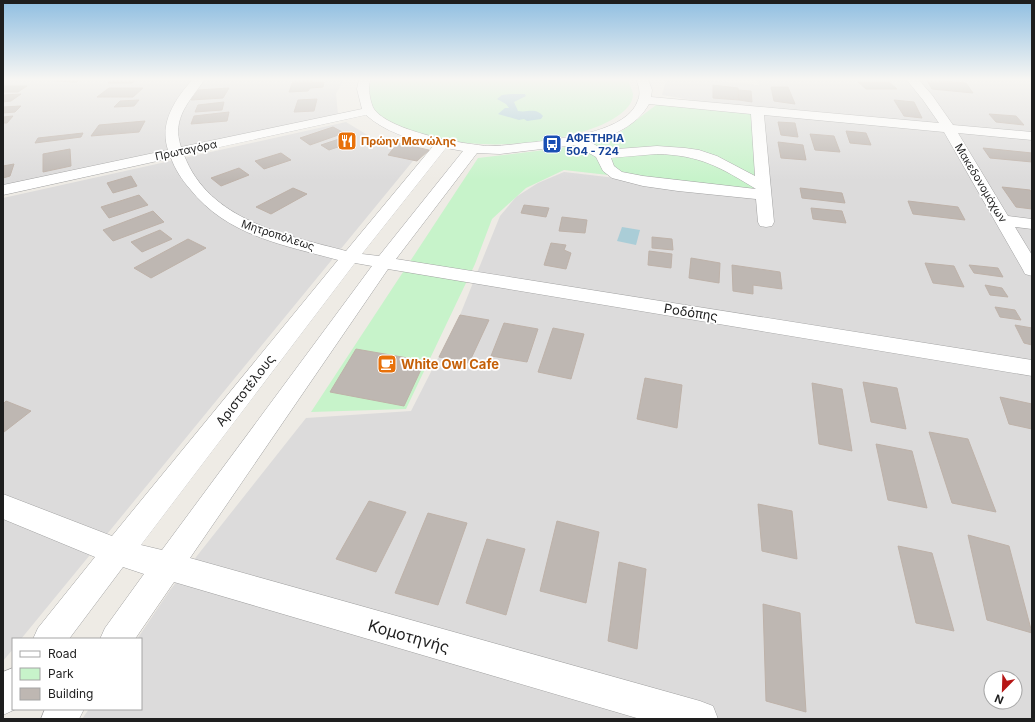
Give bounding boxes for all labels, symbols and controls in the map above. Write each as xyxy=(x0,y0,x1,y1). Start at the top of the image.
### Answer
restaurant icon: Πρώην Μανώλης xyxy=(336,130,358,152)
place label: ΑΦΕΤΗΡΙΑ 504 - 724 xyxy=(566,131,624,158)
bus stop icon: ΑΦΕΤΗΡΙΑ 504 - 724 xyxy=(541,133,563,155)
place label: Πρώην Μανώλης xyxy=(361,134,457,148)
street label: Πρωταγόρα xyxy=(154,137,218,163)
street label: Μακεδονομάχων xyxy=(952,141,1010,226)
street label: Μητροπόλεως xyxy=(240,217,316,253)
street label: Ροδόπης xyxy=(663,300,719,324)
street label: Αριστοτέλους xyxy=(212,351,278,429)
cafe icon: White Owl Cafe xyxy=(376,353,398,375)
place label: White Owl Cafe xyxy=(401,356,499,372)
street label: Κομοτηνής xyxy=(366,615,452,657)
legend xyxy=(12,638,142,710)
text: Road xyxy=(48,646,77,661)
text: Park xyxy=(48,666,74,681)
north arrow xyxy=(983,670,1023,710)
text: Building xyxy=(48,686,93,701)
text: N xyxy=(992,691,1006,707)

